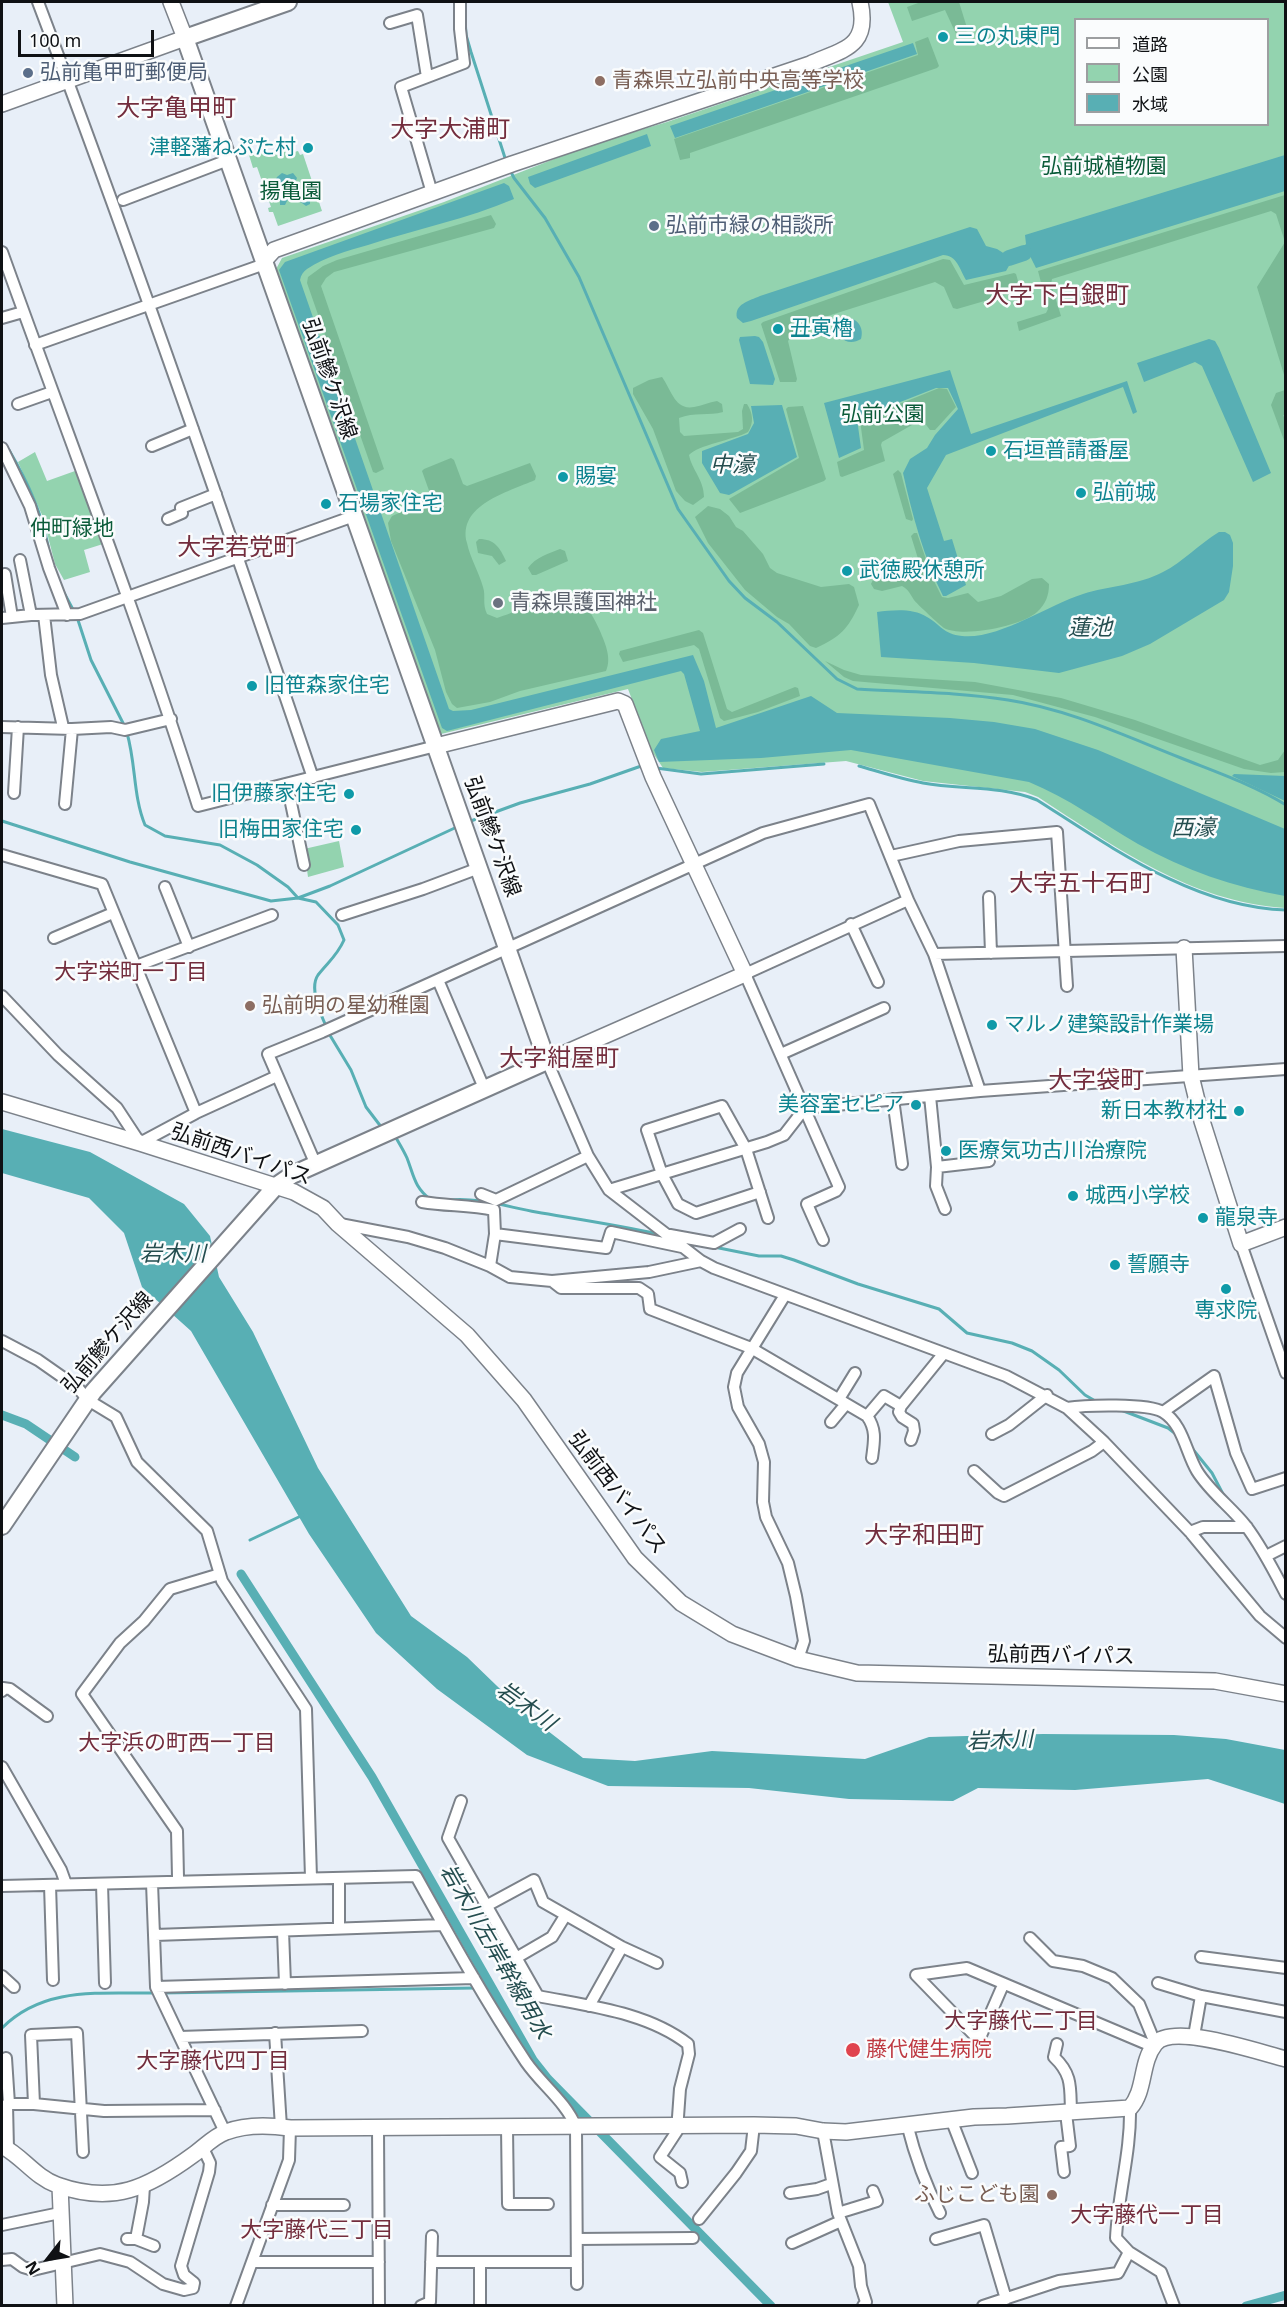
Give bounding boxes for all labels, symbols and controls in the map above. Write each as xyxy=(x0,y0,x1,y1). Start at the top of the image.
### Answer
scale bar xyxy=(21,18,158,56)
legend xyxy=(1074,18,1269,126)
place label: 三の丸東門 xyxy=(955,24,1060,50)
text: 100 m xyxy=(29,28,81,52)
marker: 三の丸東門 xyxy=(936,30,950,44)
text: 道路 xyxy=(1132,32,1168,56)
place label: 弘前亀甲町郵便局 xyxy=(40,60,208,86)
text: 公園 xyxy=(1132,62,1168,86)
marker: 弘前亀甲町郵便局 xyxy=(21,66,35,80)
place label: 青森県立弘前中央高等学校 xyxy=(612,68,864,94)
marker: 青森県立弘前中央高等学校 xyxy=(593,74,607,88)
text: 水域 xyxy=(1132,92,1168,116)
district label: 大字亀甲町 xyxy=(116,95,236,123)
district label: 大字大浦町 xyxy=(390,116,510,144)
place label: 津軽藩ねぷた村 xyxy=(149,135,296,161)
marker: 津軽藩ねぷた村 xyxy=(301,141,315,155)
park label: 弘前城植物園 xyxy=(1041,154,1167,180)
park label: 揚亀園 xyxy=(260,179,322,205)
place label: 弘前市緑の相談所 xyxy=(666,213,834,239)
marker: 弘前市緑の相談所 xyxy=(647,219,661,233)
district label: 大字下白銀町 xyxy=(985,282,1129,310)
street label: 弘前鰺ケ沢線 xyxy=(297,315,361,443)
place label: 丑寅櫓 xyxy=(790,316,853,342)
marker: 丑寅櫓 xyxy=(771,322,785,336)
park label: 弘前公園 xyxy=(841,402,925,428)
place label: 石垣普請番屋 xyxy=(1003,438,1129,464)
marker: 石垣普請番屋 xyxy=(984,444,998,458)
water label: 中濠 xyxy=(710,453,754,479)
place label: 賜宴 xyxy=(575,464,617,490)
marker: 賜宴 xyxy=(556,470,570,484)
place label: 弘前城 xyxy=(1093,480,1156,506)
marker: 弘前城 xyxy=(1074,486,1088,500)
place label: 石場家住宅 xyxy=(338,491,443,517)
marker: 石場家住宅 xyxy=(319,497,333,511)
park label: 仲町緑地 xyxy=(30,516,114,542)
district label: 大字若党町 xyxy=(177,534,297,562)
place label: 武徳殿休憩所 xyxy=(859,558,985,584)
marker: 武徳殿休憩所 xyxy=(840,564,854,578)
place label: 青森県護国神社 xyxy=(510,590,657,616)
marker: 青森県護国神社 xyxy=(491,596,505,610)
water label: 蓮池 xyxy=(1068,616,1112,642)
place label: 旧笹森家住宅 xyxy=(264,673,390,699)
marker: 旧笹森家住宅 xyxy=(245,679,259,693)
street label: 弘前鰺ケ沢線 xyxy=(459,773,525,901)
place label: 旧伊藤家住宅 xyxy=(211,781,337,807)
marker: 旧伊藤家住宅 xyxy=(342,787,356,801)
water label: 西濠 xyxy=(1171,816,1215,842)
place label: 旧梅田家住宅 xyxy=(218,817,344,843)
marker: 旧梅田家住宅 xyxy=(349,823,363,837)
district label: 大字五十石町 xyxy=(1009,870,1153,898)
district label: 大字栄町一丁目 xyxy=(54,960,208,986)
place label: 弘前明の星幼稚園 xyxy=(262,993,430,1019)
marker: 弘前明の星幼稚園 xyxy=(243,999,257,1013)
place label: マルノ建築設計作業場 xyxy=(1004,1012,1214,1038)
marker: マルノ建築設計作業場 xyxy=(985,1018,999,1032)
district label: 大字紺屋町 xyxy=(499,1045,619,1073)
district label: 大字袋町 xyxy=(1048,1067,1144,1095)
place label: 美容室セピア xyxy=(778,1092,904,1118)
marker: 美容室セピア xyxy=(909,1098,923,1112)
place label: 新日本教材社 xyxy=(1101,1098,1227,1124)
marker: 新日本教材社 xyxy=(1232,1104,1246,1118)
street label: 弘前西バイパス xyxy=(167,1119,315,1191)
place label: 医療気功古川治療院 xyxy=(958,1138,1147,1164)
marker: 医療気功古川治療院 xyxy=(939,1144,953,1158)
place label: 城西小学校 xyxy=(1085,1183,1190,1209)
marker: 城西小学校 xyxy=(1066,1189,1080,1203)
place label: 龍泉寺 xyxy=(1215,1205,1278,1231)
marker: 龍泉寺 xyxy=(1196,1211,1210,1225)
water label: 岩木川 xyxy=(140,1242,206,1268)
place label: 誓願寺 xyxy=(1127,1252,1190,1278)
marker: 誓願寺 xyxy=(1108,1258,1122,1272)
marker: 専求院 xyxy=(1219,1282,1233,1296)
street label: 弘前鰺ケ沢線 xyxy=(57,1287,159,1399)
place label: 専求院 xyxy=(1195,1298,1257,1324)
street label: 弘前西バイパス xyxy=(563,1427,671,1559)
district label: 大字和田町 xyxy=(864,1522,984,1550)
street label: 弘前西バイパス xyxy=(987,1642,1135,1670)
water label: 岩木川 xyxy=(492,1677,560,1737)
water label: 岩木川 xyxy=(967,1727,1033,1755)
district label: 大字浜の町西一丁目 xyxy=(78,1731,276,1757)
water label: 岩木川左岸幹線用水 xyxy=(434,1860,556,2044)
district label: 大字藤代二丁目 xyxy=(944,2009,1098,2035)
place label: 藤代健生病院 xyxy=(866,2037,992,2063)
marker: 藤代健生病院 xyxy=(844,2041,862,2059)
district label: 大字藤代四丁目 xyxy=(136,2049,290,2075)
place label: ふじこども園 xyxy=(914,2182,1040,2208)
marker: ふじこども園 xyxy=(1045,2188,1059,2202)
district label: 大字藤代一丁目 xyxy=(1070,2203,1224,2229)
district label: 大字藤代三丁目 xyxy=(240,2218,394,2244)
north arrow xyxy=(18,2229,78,2289)
text: N xyxy=(20,2257,45,2280)

